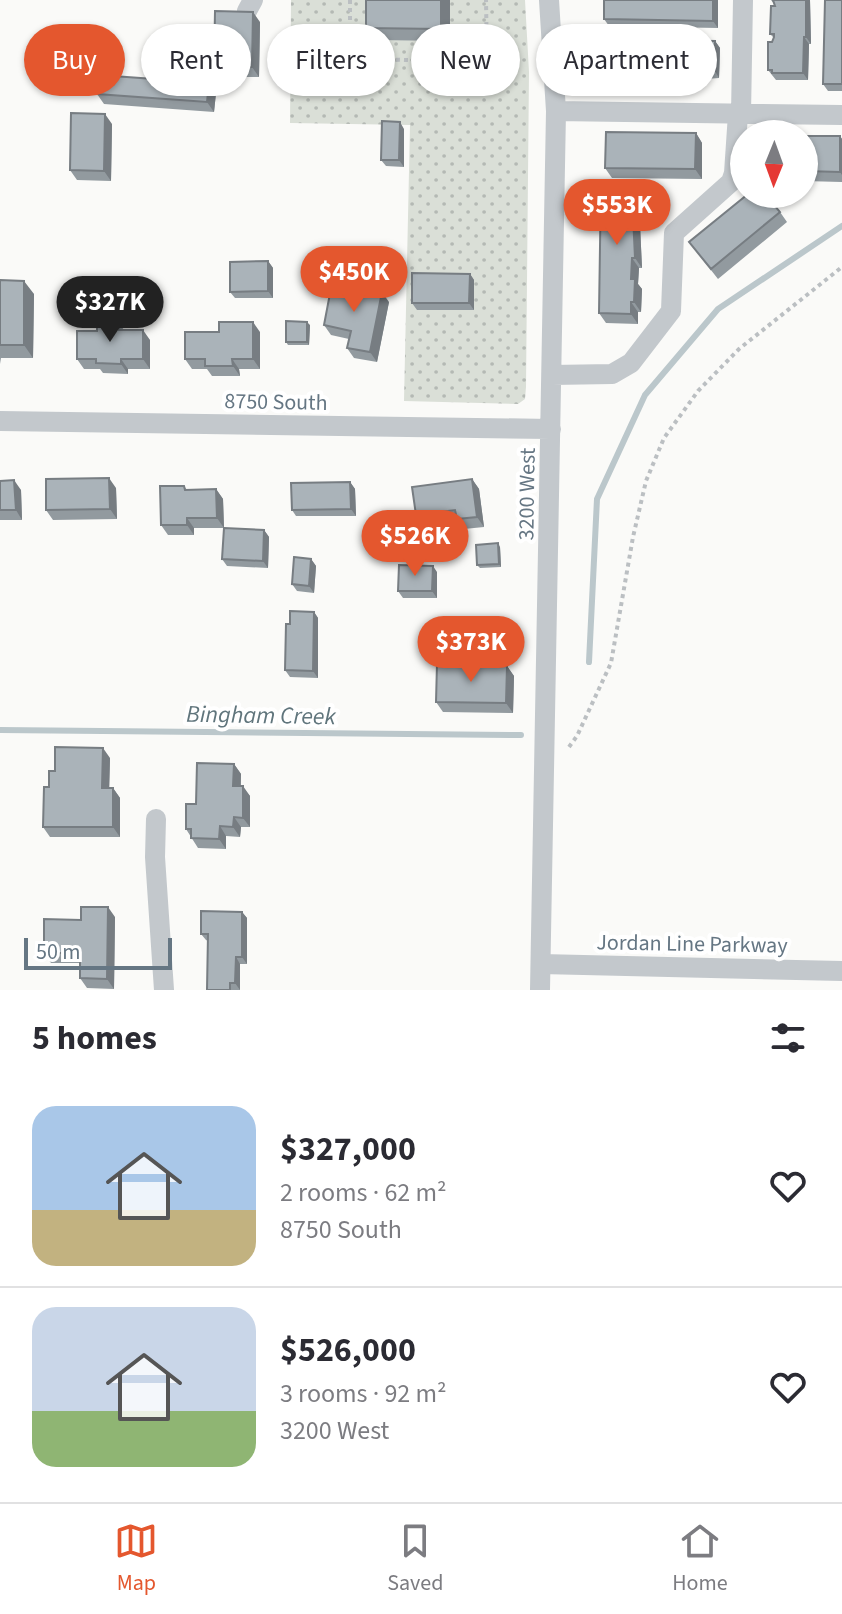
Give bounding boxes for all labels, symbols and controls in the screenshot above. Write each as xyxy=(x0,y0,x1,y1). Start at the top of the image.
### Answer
chip: Buy xyxy=(24,24,125,96)
chip: Rent xyxy=(141,24,251,96)
chip: Filters xyxy=(267,24,395,96)
chip: New xyxy=(411,24,520,96)
chip: Apartment xyxy=(536,24,717,96)
north arrow xyxy=(730,120,818,208)
map controls xyxy=(730,120,818,208)
pin: $553K xyxy=(561,179,673,247)
text: $553K xyxy=(582,186,652,223)
pin: $450K xyxy=(298,246,410,314)
text: $450K xyxy=(319,253,389,290)
pin: $327K xyxy=(54,276,166,344)
text: $327K xyxy=(75,283,145,320)
street label: 8750 South xyxy=(224,385,328,419)
street label: 3200 West xyxy=(510,447,544,541)
pin: $526K xyxy=(359,510,471,578)
text: $526K xyxy=(380,517,450,554)
pin: $373K xyxy=(415,616,527,684)
text: $373K xyxy=(436,623,506,660)
water label: Bingham Creek xyxy=(186,697,337,734)
street label: Jordan Line Parkway xyxy=(596,926,789,962)
scale bar xyxy=(24,934,172,970)
text: 50 m xyxy=(36,936,81,968)
text: 5 homes xyxy=(32,1014,157,1063)
icon: filters xyxy=(766,1016,810,1060)
text: $327,000 xyxy=(280,1125,416,1174)
icon: home xyxy=(96,1138,192,1234)
icon: heart xyxy=(766,1164,810,1208)
text: 2 rooms · 62 m² xyxy=(280,1174,447,1211)
text: 8750 South xyxy=(280,1211,402,1248)
text: $526,000 xyxy=(280,1326,416,1375)
icon: home xyxy=(96,1339,192,1435)
icon: heart xyxy=(766,1365,810,1409)
text: 3 rooms · 92 m² xyxy=(280,1375,447,1412)
text: 3200 West xyxy=(280,1412,389,1449)
tab: Map xyxy=(114,1519,158,1599)
tab: Saved xyxy=(387,1519,443,1599)
tab: Home xyxy=(672,1519,728,1599)

